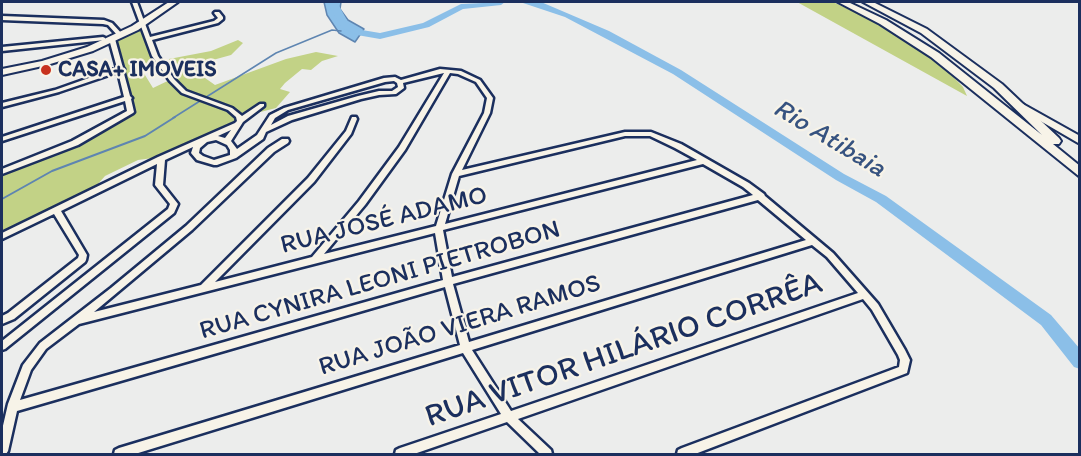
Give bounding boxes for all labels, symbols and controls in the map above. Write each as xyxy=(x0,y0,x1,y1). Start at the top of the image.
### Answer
place label: CASA+ IMOVEIS xyxy=(58,57,217,83)
marker: CASA+ IMOVEIS xyxy=(39,63,53,77)
water label: Rio Atibaia xyxy=(767,93,891,185)
street label: RUA JOSÉ ADAMO xyxy=(277,180,491,262)
street label: RUA CYNIRA LEONI PIETROBON xyxy=(196,215,564,347)
street label: RUA VITOR HILÁRIO CORRÊA xyxy=(420,265,828,437)
street label: RUA JOÃO VIERA RAMOS xyxy=(315,268,605,384)

